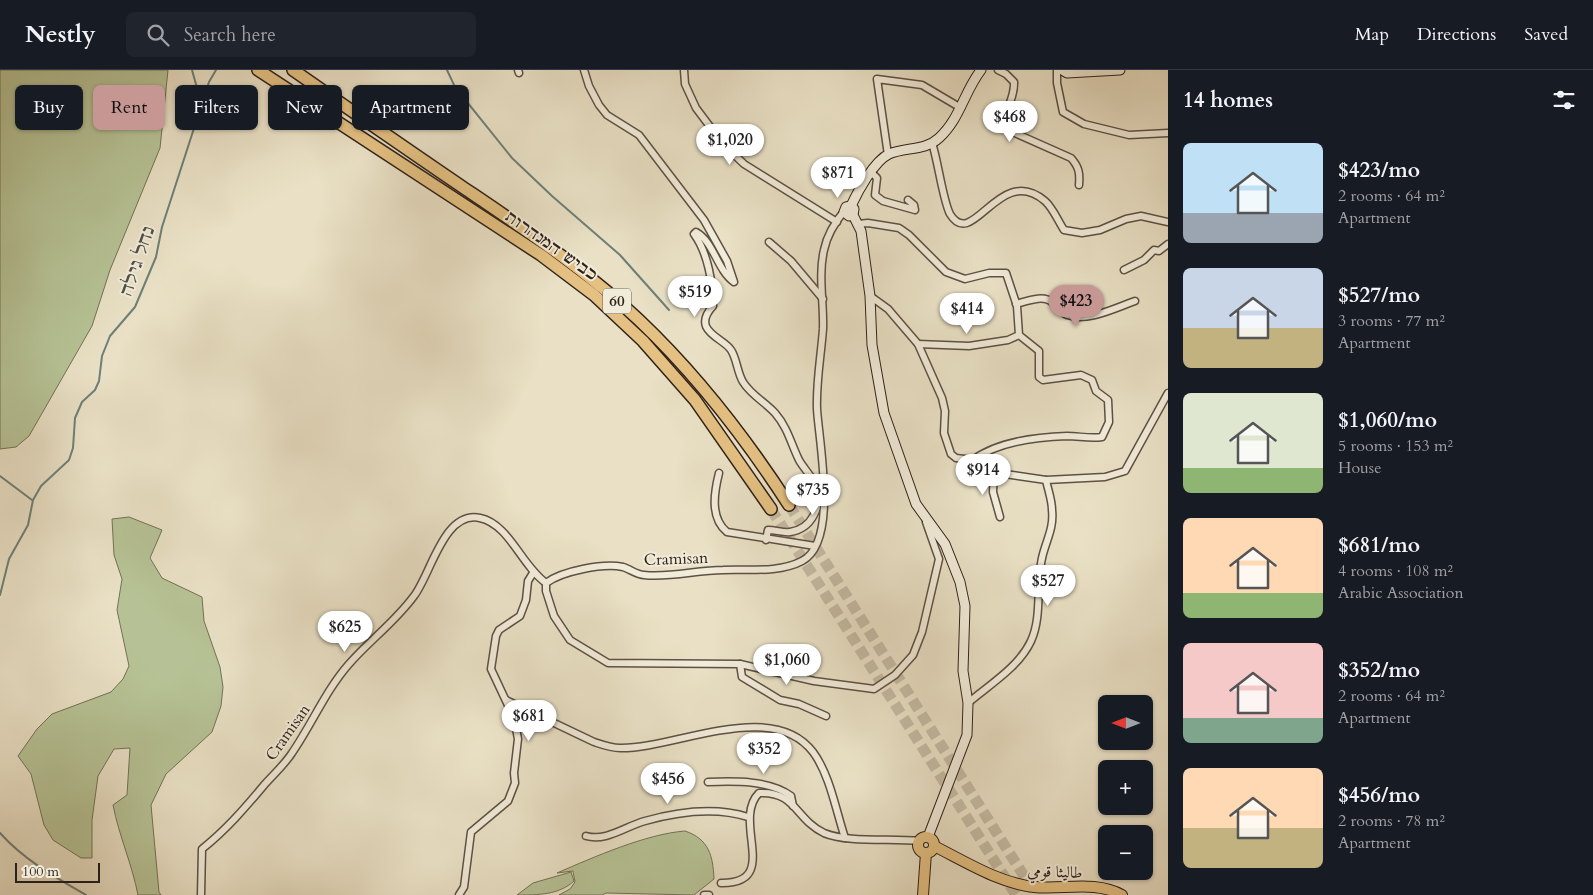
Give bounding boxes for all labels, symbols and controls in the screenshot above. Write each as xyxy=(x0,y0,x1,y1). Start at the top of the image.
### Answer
search box xyxy=(126,12,476,57)
text: Nestly xyxy=(25,18,96,51)
icon: search xyxy=(144,21,172,49)
text: Search here xyxy=(184,22,276,48)
text: Map xyxy=(1355,22,1389,47)
text: Directions xyxy=(1417,22,1496,47)
text: Saved xyxy=(1524,22,1568,47)
chip: Buy xyxy=(15,85,83,130)
chip: Rent xyxy=(93,85,165,130)
chip: Filters xyxy=(175,85,258,130)
chip: New xyxy=(268,85,342,130)
chip: Apartment xyxy=(352,85,469,130)
text: 14 homes xyxy=(1183,86,1273,115)
icon: filters xyxy=(1550,86,1578,114)
pin: $468 xyxy=(980,100,1040,143)
text: $468 xyxy=(994,106,1026,128)
pin: $1,020 xyxy=(689,124,771,166)
text: $1,020 xyxy=(707,129,753,151)
pin: $871 xyxy=(808,156,868,199)
text: $423/mo xyxy=(1338,156,1420,185)
text: $871 xyxy=(822,162,854,184)
icon: home xyxy=(1223,163,1283,223)
text: 2 rooms · 64 m² xyxy=(1338,185,1445,207)
street label: כביש המנהרות xyxy=(501,206,602,286)
text: Apartment xyxy=(1338,207,1411,229)
water label: נחל גילה xyxy=(114,223,161,299)
pin: $519 xyxy=(665,276,725,318)
text: $519 xyxy=(679,281,711,303)
text: $527/mo xyxy=(1338,281,1420,310)
pin: $423 xyxy=(1046,284,1106,327)
road number: 60 xyxy=(603,288,631,314)
icon: home xyxy=(1223,288,1283,348)
text: $423 xyxy=(1060,290,1092,312)
pin: $414 xyxy=(937,292,997,335)
text: $414 xyxy=(951,298,983,320)
text: 3 rooms · 77 m² xyxy=(1338,310,1445,332)
text: Apartment xyxy=(1338,332,1411,354)
text: $1,060/mo xyxy=(1338,406,1437,435)
icon: home xyxy=(1223,413,1283,473)
text: 5 rooms · 153 m² xyxy=(1338,435,1453,457)
pin: $914 xyxy=(953,454,1013,496)
text: House xyxy=(1338,457,1381,479)
text: $914 xyxy=(967,459,999,481)
pin: $735 xyxy=(783,474,843,516)
text: $735 xyxy=(797,479,829,501)
text: $681/mo xyxy=(1338,531,1420,560)
icon: home xyxy=(1223,538,1283,598)
street label: Cramisan xyxy=(643,547,709,571)
text: 4 rooms · 108 m² xyxy=(1338,560,1453,582)
pin: $527 xyxy=(1018,564,1078,607)
text: $527 xyxy=(1032,570,1064,592)
text: Arabic Association xyxy=(1338,582,1464,604)
pin: $625 xyxy=(315,610,375,653)
text: $625 xyxy=(329,616,361,638)
pin: $1,060 xyxy=(746,644,828,686)
text: $1,060 xyxy=(764,649,810,671)
text: $352/mo xyxy=(1338,656,1420,685)
icon: home xyxy=(1223,663,1283,723)
text: 2 rooms · 64 m² xyxy=(1338,685,1445,707)
north arrow xyxy=(1098,695,1152,750)
map controls xyxy=(1098,695,1153,880)
street label: Cramisan xyxy=(260,700,315,765)
pin: $681 xyxy=(499,700,559,742)
text: $681 xyxy=(513,705,545,727)
text: Apartment xyxy=(1338,707,1411,729)
pin: $352 xyxy=(734,732,794,775)
text: $352 xyxy=(748,738,780,760)
button: + xyxy=(1098,760,1153,815)
pin: $456 xyxy=(638,762,698,805)
text: $456 xyxy=(652,768,684,790)
text: $456/mo xyxy=(1338,781,1420,810)
icon: home xyxy=(1223,788,1283,848)
text: 2 rooms · 78 m² xyxy=(1338,810,1445,832)
button: − xyxy=(1098,825,1153,880)
text: Apartment xyxy=(1338,832,1411,854)
scale bar xyxy=(15,860,100,883)
street label: طاليثا قومي xyxy=(1027,860,1083,885)
text: 100 m xyxy=(22,862,59,881)

